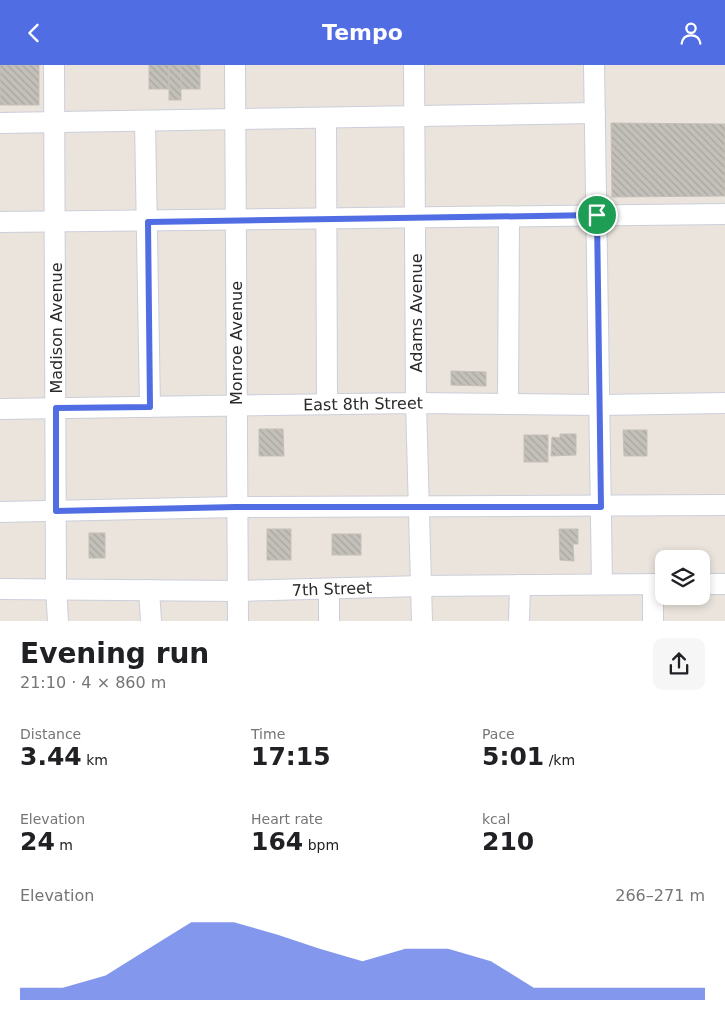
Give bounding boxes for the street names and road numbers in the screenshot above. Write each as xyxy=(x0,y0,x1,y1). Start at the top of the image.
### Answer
street label: Adams Avenue xyxy=(407,253,426,373)
street label: Madison Avenue xyxy=(47,262,66,394)
street label: Monroe Avenue xyxy=(227,281,246,405)
street label: East 8th Street xyxy=(303,393,423,415)
street label: 7th Street xyxy=(292,578,372,600)

